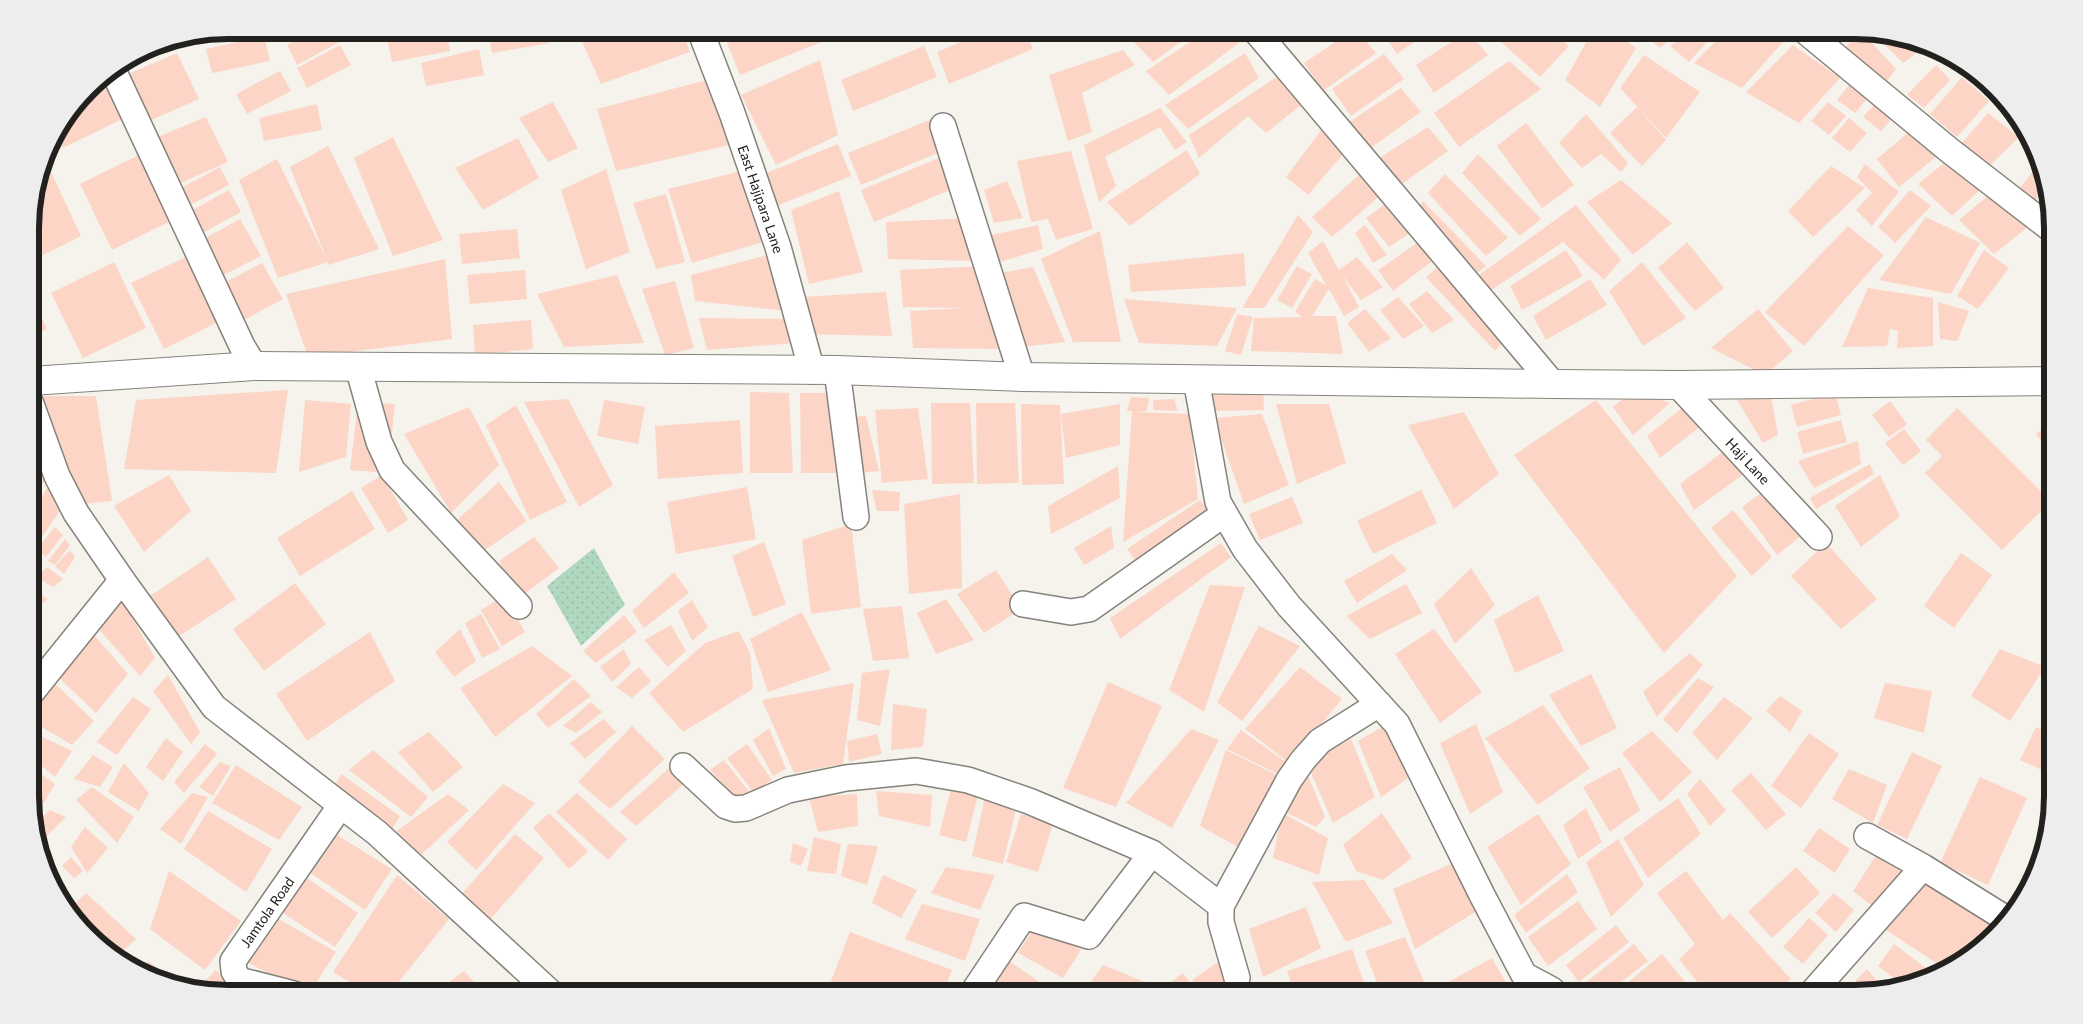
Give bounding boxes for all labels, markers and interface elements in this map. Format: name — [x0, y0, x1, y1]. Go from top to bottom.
street label: East Hajipara Lane — [734, 143, 788, 255]
street label: Haji Lane — [1722, 434, 1774, 488]
street label: Jamtola Road — [237, 874, 297, 950]

